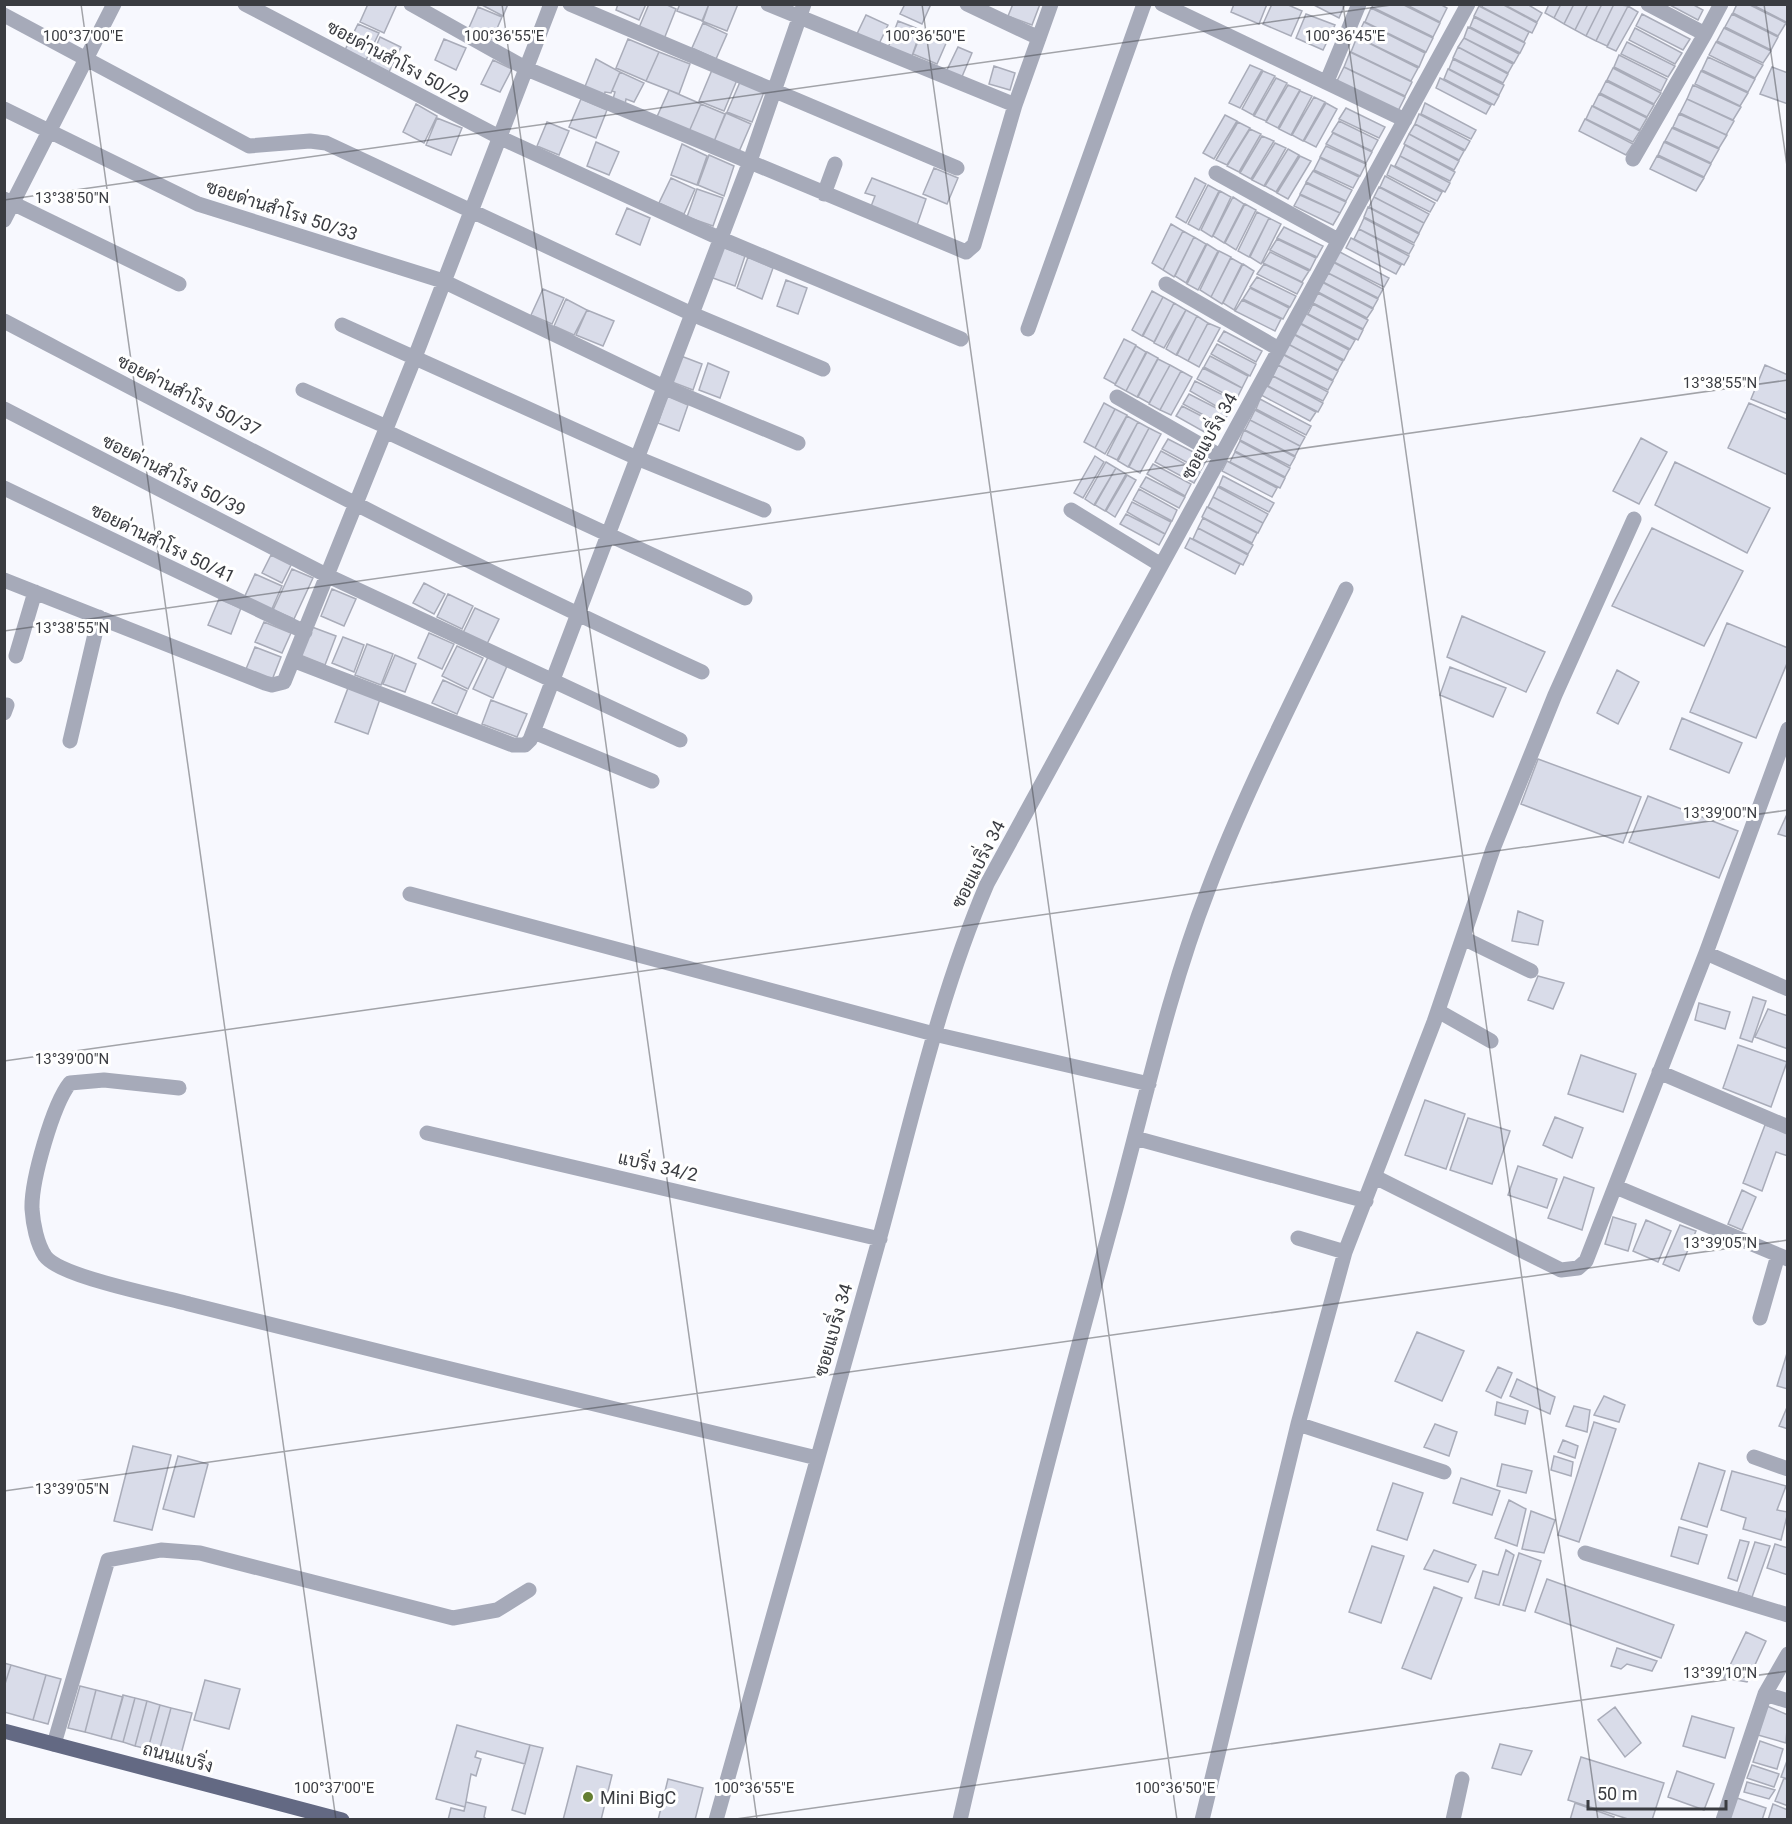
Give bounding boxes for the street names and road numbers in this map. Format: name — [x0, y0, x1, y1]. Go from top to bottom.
street label: ซอยด่านสำโรง 50/29 — [323, 14, 474, 108]
street label: ซอยด่านสำโรง 50/33 — [204, 174, 361, 244]
street label: ซอยด่านสำโรง 50/37 — [114, 348, 265, 440]
street label: ซอยแบริ่ง 34 — [1173, 387, 1241, 483]
street label: ซอยด่านสำโรง 50/39 — [99, 428, 250, 520]
street label: ซอยด่านสำโรง 50/41 — [87, 497, 240, 587]
street label: ซอยแบริ่ง 34 — [943, 815, 1009, 911]
street label: แบริ่ง 34/2 — [616, 1143, 701, 1185]
street label: ซอยแบริ่ง 34 — [806, 1280, 856, 1379]
street label: ถนนแบริ่ง — [140, 1733, 217, 1777]

